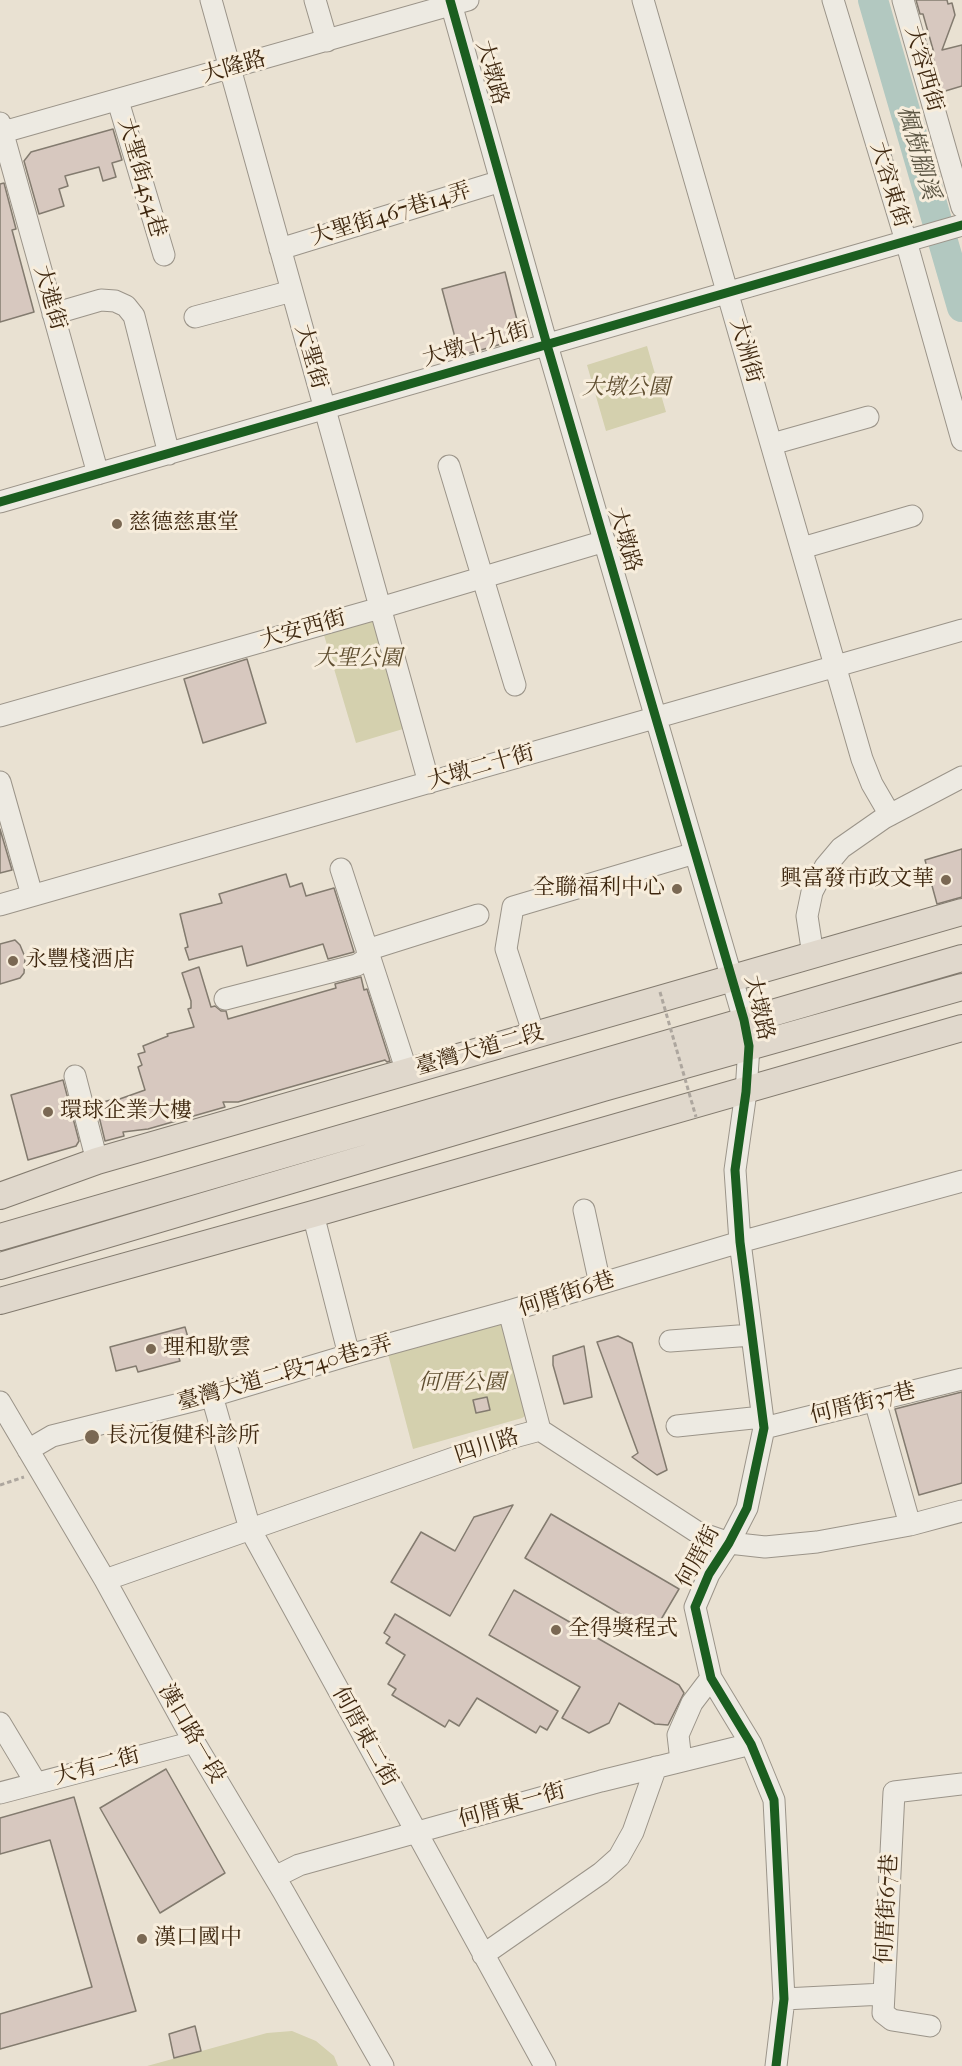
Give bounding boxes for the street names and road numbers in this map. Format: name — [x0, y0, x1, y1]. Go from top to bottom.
street label: 大容西街 — [898, 23, 948, 115]
street label: 大墩路 — [469, 38, 513, 108]
street label: 大隆路 — [199, 46, 269, 90]
street label: 大聖街454巷 — [111, 115, 171, 241]
street label: 大容東街 — [864, 139, 914, 231]
street label: 大聖街467巷14弄 — [308, 178, 474, 252]
street label: 大進街 — [27, 263, 71, 333]
street label: 大洲街 — [723, 316, 767, 386]
street label: 大墩十九街 — [419, 317, 533, 373]
street label: 大聖街 — [288, 322, 332, 392]
street label: 大墩路 — [602, 505, 646, 575]
street label: 大安西街 — [257, 605, 349, 655]
street label: 大墩二十街 — [424, 740, 538, 796]
street label: 大墩路 — [738, 973, 778, 1043]
street label: 臺灣大道二段 — [413, 1020, 547, 1082]
street label: 何厝街6巷 — [515, 1267, 619, 1323]
street label: 臺灣大道二段740巷2弄 — [174, 1331, 396, 1417]
street label: 何厝街37巷 — [808, 1378, 918, 1430]
street label: 四川路 — [452, 1424, 522, 1470]
street label: 何厝街 — [672, 1522, 726, 1592]
street label: 漢口路一段 — [152, 1680, 230, 1788]
street label: 何厝東二街 — [326, 1682, 402, 1792]
street label: 大有二街 — [51, 1743, 143, 1791]
street label: 何厝東一街 — [455, 1778, 569, 1834]
street label: 何厝街67巷 — [872, 1853, 904, 1965]

